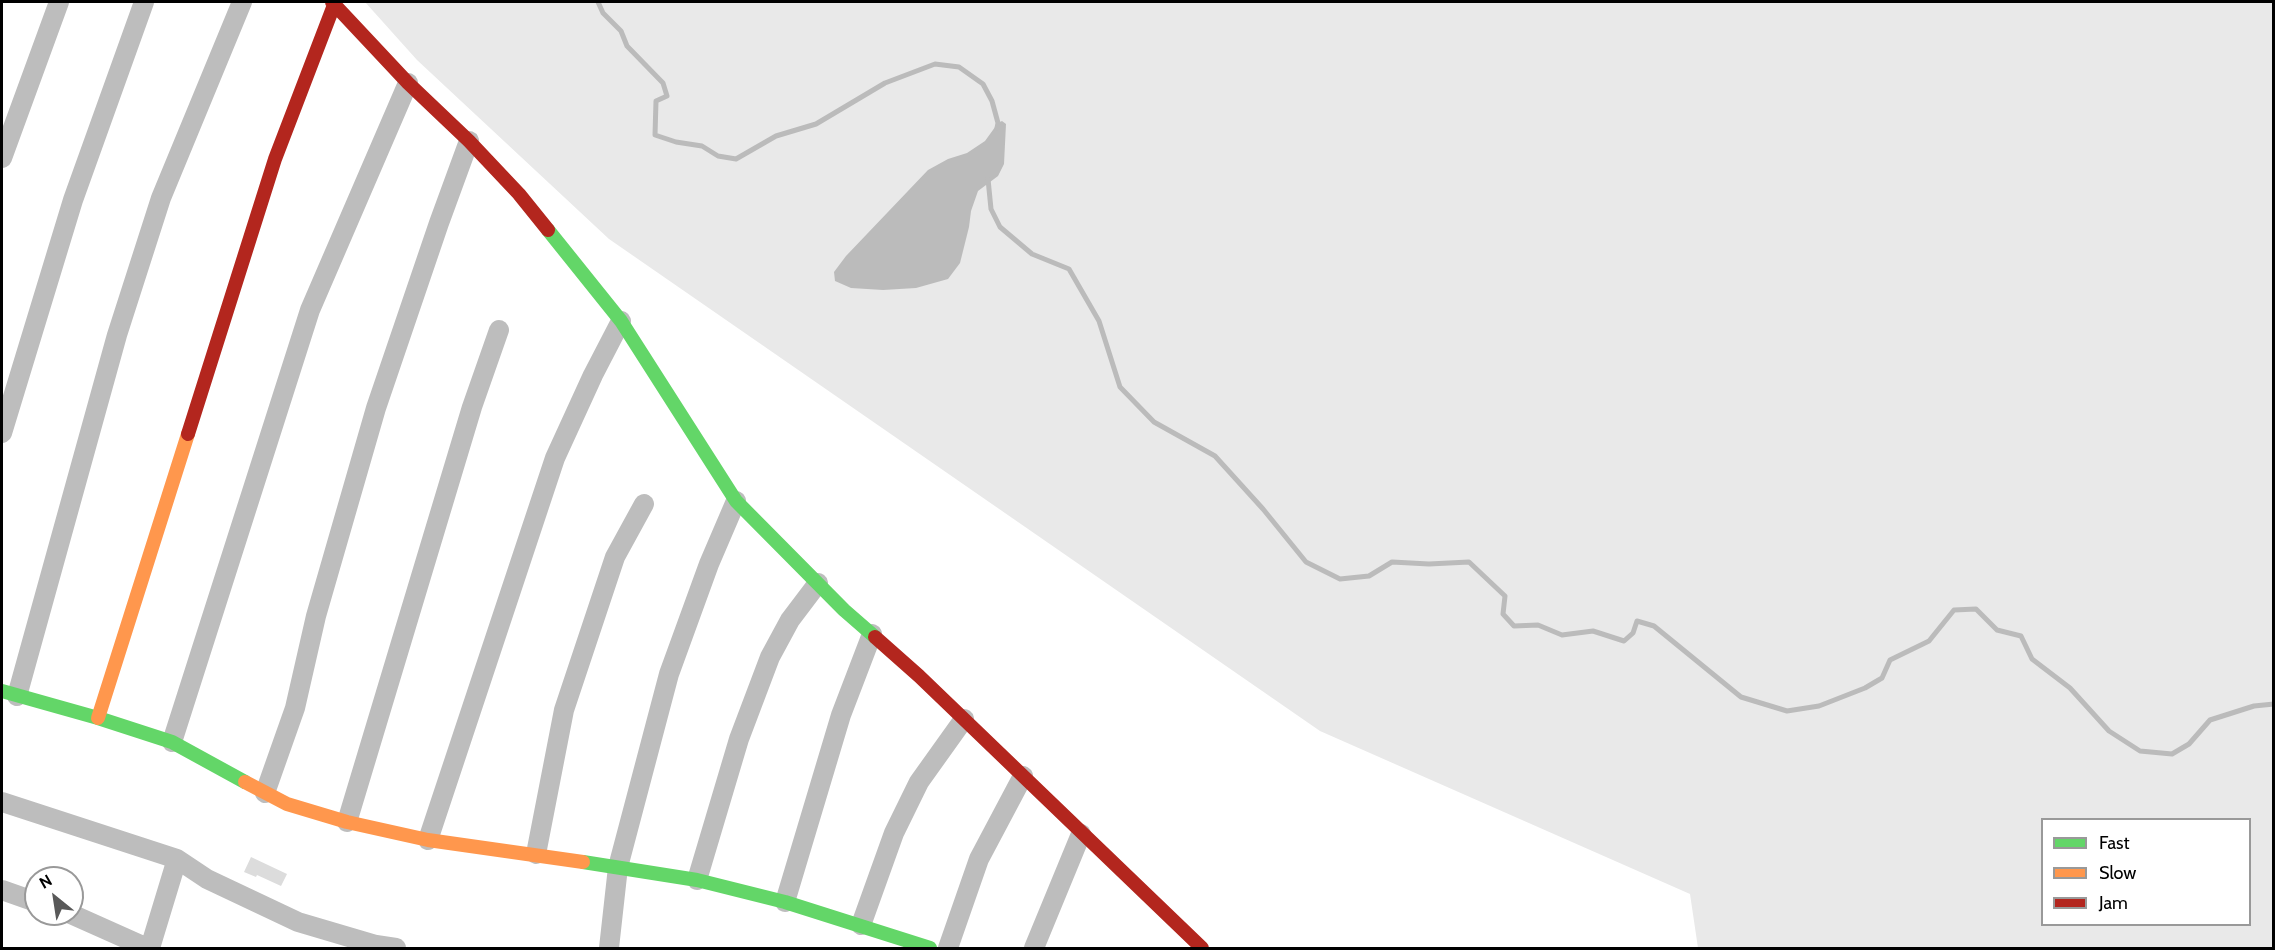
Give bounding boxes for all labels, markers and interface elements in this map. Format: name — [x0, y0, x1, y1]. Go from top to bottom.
legend — [2041, 818, 2251, 926]
text: Fast — [2099, 832, 2130, 854]
text: Slow — [2099, 862, 2136, 884]
north arrow — [24, 866, 84, 926]
text: N — [36, 871, 55, 893]
text: Jam — [2099, 892, 2128, 914]

